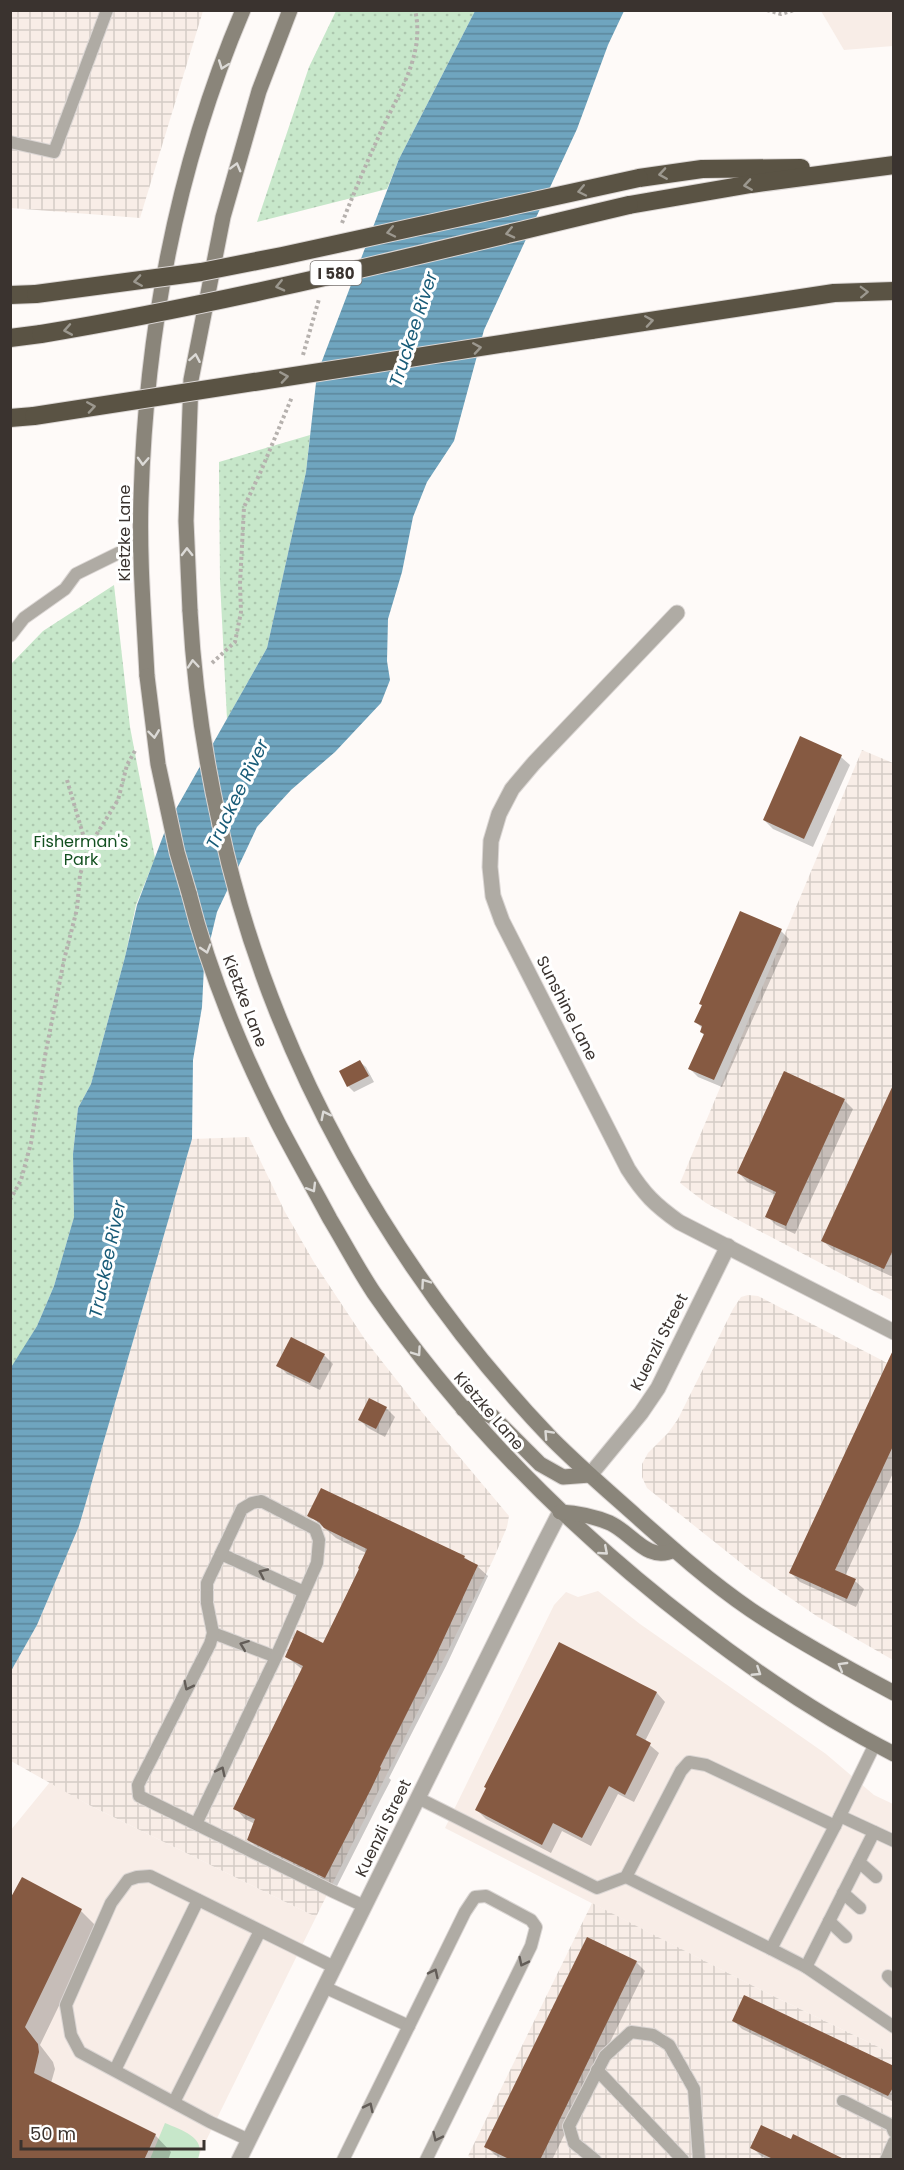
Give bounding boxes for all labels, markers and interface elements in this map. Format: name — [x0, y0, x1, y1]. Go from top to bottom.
one-way arrow — [217, 59, 230, 70]
one-way arrow — [229, 162, 242, 172]
one-way arrow — [659, 168, 668, 180]
one-way arrow — [743, 178, 753, 190]
one-way arrow — [577, 184, 587, 197]
one-way arrow — [387, 225, 397, 238]
one-way arrow — [506, 225, 516, 238]
road number: I 580 — [310, 261, 362, 285]
water label: Truckee River — [383, 267, 444, 390]
one-way arrow — [134, 275, 143, 287]
one-way arrow — [275, 279, 285, 292]
one-way arrow — [859, 286, 868, 299]
one-way arrow — [644, 315, 654, 328]
one-way arrow — [63, 323, 73, 335]
one-way arrow — [472, 342, 481, 354]
one-way arrow — [188, 353, 201, 363]
one-way arrow — [279, 372, 289, 384]
one-way arrow — [87, 402, 96, 414]
one-way arrow — [136, 456, 149, 465]
street label: Kietzke Lane — [113, 484, 136, 581]
one-way arrow — [181, 548, 193, 557]
one-way arrow — [187, 659, 200, 668]
one-way arrow — [147, 729, 160, 739]
water label: Truckee River — [200, 734, 275, 853]
park label: Fisherman's Park — [34, 830, 128, 871]
one-way arrow — [199, 943, 211, 954]
street label: Kietzke Lane — [217, 952, 273, 1050]
street label: Sunshine Lane — [531, 952, 603, 1064]
one-way arrow — [321, 1111, 332, 1122]
one-way arrow — [305, 1182, 316, 1192]
water label: Truckee River — [82, 1197, 132, 1320]
one-way arrow — [421, 1278, 432, 1289]
street label: Kuenzli Street — [625, 1289, 693, 1395]
one-way arrow — [410, 1345, 421, 1356]
street label: Kietzke Lane — [449, 1367, 530, 1455]
one-way arrow — [544, 1430, 555, 1441]
one-way arrow — [597, 1544, 608, 1555]
one-way arrow — [258, 1568, 269, 1580]
one-way arrow — [240, 1639, 250, 1652]
one-way arrow — [838, 1661, 848, 1673]
one-way arrow — [750, 1665, 761, 1676]
one-way arrow — [184, 1679, 196, 1690]
one-way arrow — [214, 1767, 226, 1778]
street label: Kuenzli Street — [349, 1775, 417, 1881]
one-way arrow — [519, 1955, 531, 1966]
one-way arrow — [427, 1969, 439, 1980]
one-way arrow — [361, 2102, 373, 2113]
scale bar — [21, 2113, 204, 2151]
text: 50 m — [30, 2121, 76, 2146]
one-way arrow — [433, 2130, 445, 2141]

